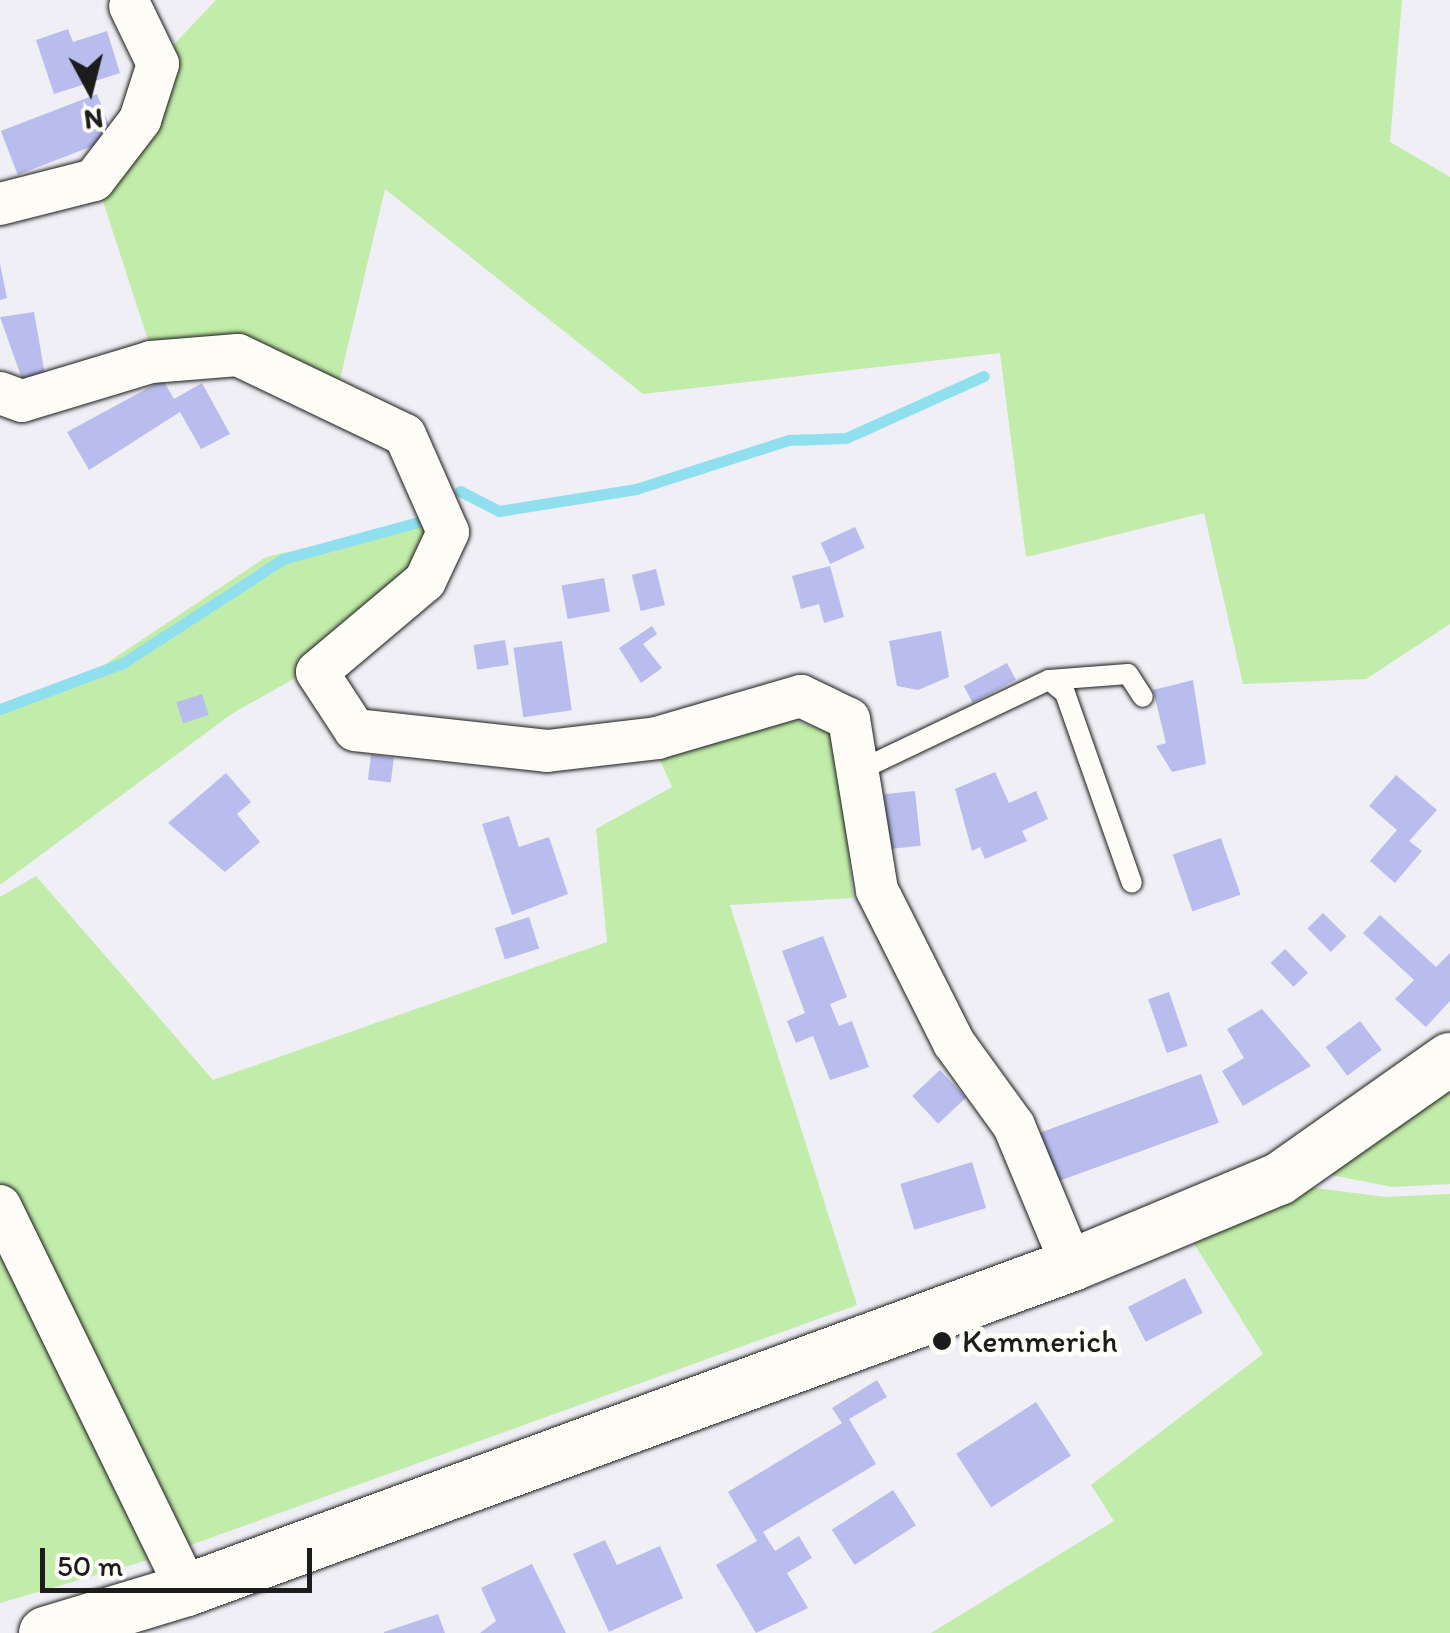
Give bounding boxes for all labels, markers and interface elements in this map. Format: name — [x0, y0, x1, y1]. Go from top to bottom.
north arrow — [40, 40, 140, 140]
text: N — [82, 102, 105, 138]
place label: Kemmerich — [962, 1322, 1118, 1360]
marker: Kemmerich — [931, 1330, 953, 1352]
scale bar — [45, 1528, 318, 1590]
text: 50 m — [57, 1547, 123, 1584]

